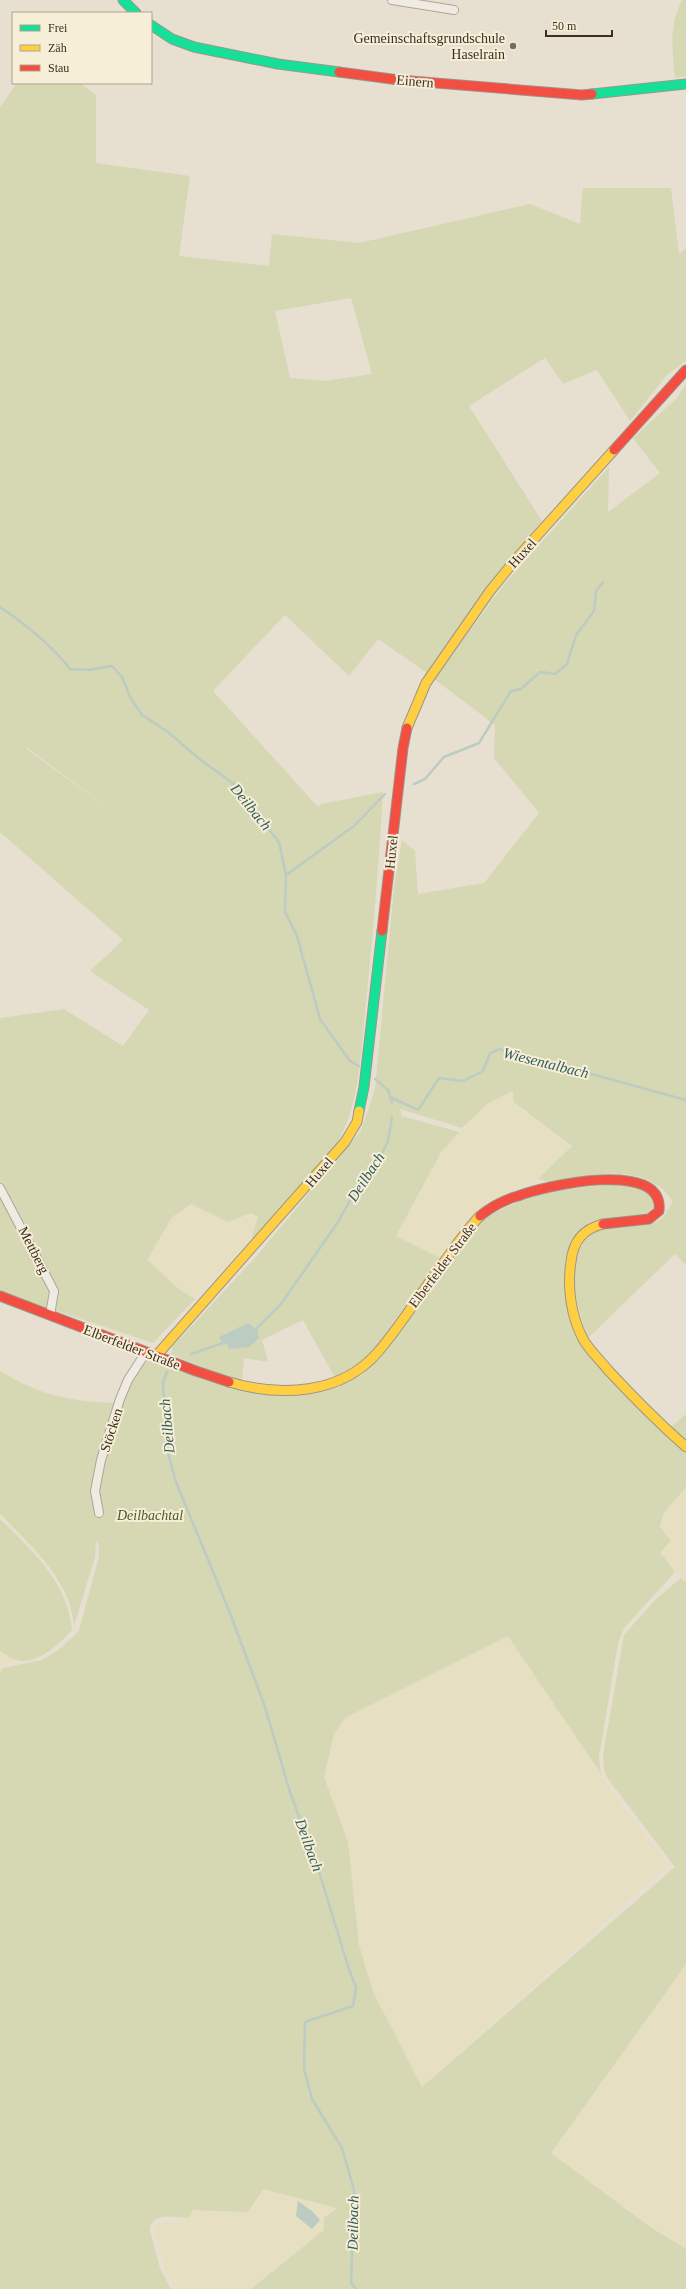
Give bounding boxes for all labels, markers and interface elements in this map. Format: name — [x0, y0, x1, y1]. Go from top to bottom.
legend — [12, 12, 152, 84]
scale bar — [546, 12, 612, 38]
text: 50 m — [552, 19, 577, 33]
text: Frei — [48, 21, 68, 35]
place label: Gemeinschaftsgrundschule Haselrain — [353, 31, 505, 62]
text: Zäh — [48, 41, 67, 55]
marker: Gemeinschaftsgrundschule Haselrain — [508, 41, 518, 51]
text: Stau — [48, 61, 69, 75]
street label: Einern — [396, 72, 434, 91]
street label: Huxel — [505, 536, 539, 571]
water label: Deilbach — [227, 780, 275, 833]
street label: Huxel — [382, 834, 401, 870]
water label: Wiesentalbach — [502, 1045, 590, 1081]
water label: Deilbach — [344, 1150, 388, 1205]
street label: Huxel — [302, 1154, 336, 1190]
street label: Elberfelder Straße — [406, 1220, 479, 1311]
street label: Mettberg — [15, 1224, 52, 1276]
street label: Elberfelder Straße — [81, 1322, 182, 1373]
water label: Deilbach — [157, 1398, 177, 1455]
street label: Stöcken — [97, 1406, 126, 1454]
park label: Deilbachtal — [116, 1508, 183, 1523]
water label: Deilbach — [292, 1815, 326, 1874]
water label: Deilbach — [345, 2195, 361, 2252]

